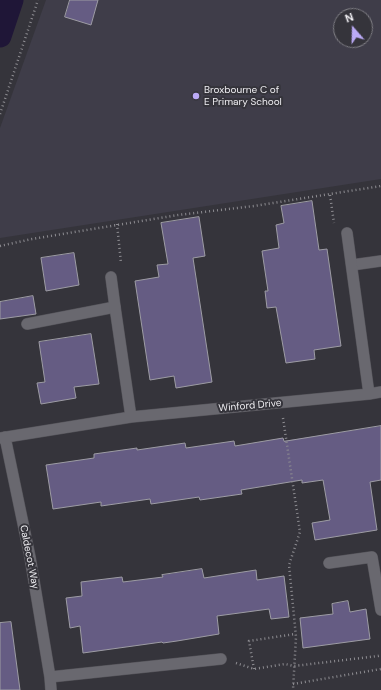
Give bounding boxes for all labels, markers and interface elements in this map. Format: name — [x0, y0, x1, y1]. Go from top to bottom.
north arrow — [333, 8, 373, 48]
text: N — [343, 10, 355, 26]
place label: Broxbourne C of E Primary School — [204, 84, 282, 108]
marker: Broxbourne C of E Primary School — [191, 91, 201, 101]
street label: Winford Drive — [218, 397, 282, 415]
street label: Caldecot Way — [17, 524, 41, 590]

